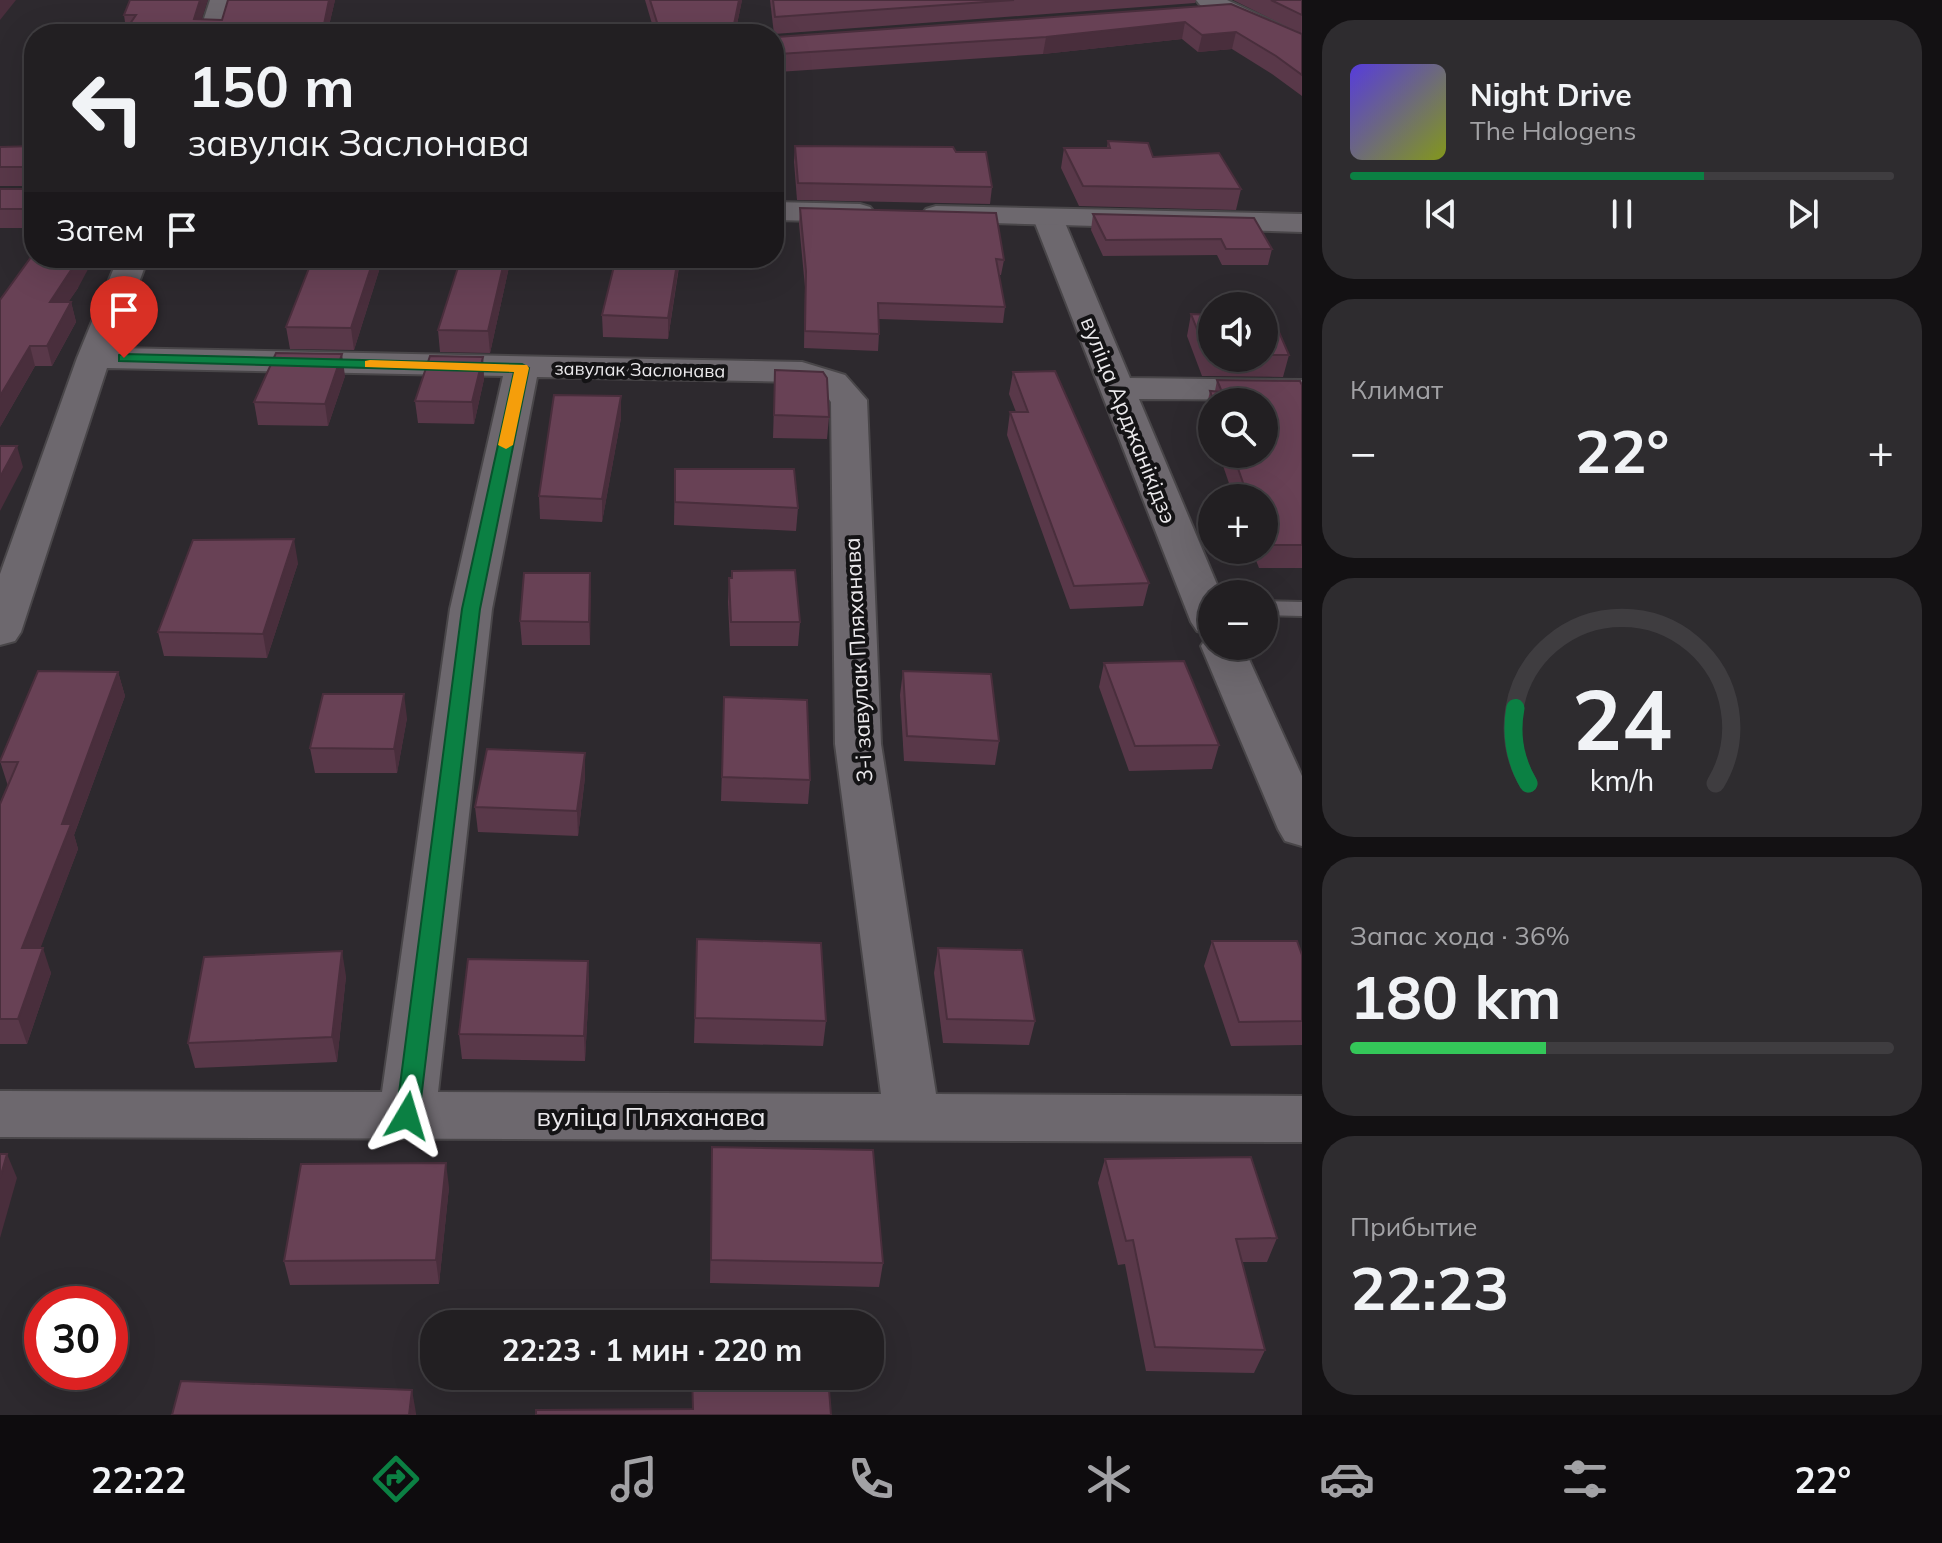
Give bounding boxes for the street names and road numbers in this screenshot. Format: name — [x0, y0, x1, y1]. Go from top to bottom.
street label: вуліца Арджанікідзэ — [1075, 313, 1183, 527]
street label: завулак Заслонава — [554, 357, 726, 382]
street label: 3-і завулак Пляханава — [838, 537, 878, 783]
street label: вуліца Пляханава — [536, 1100, 766, 1133]

